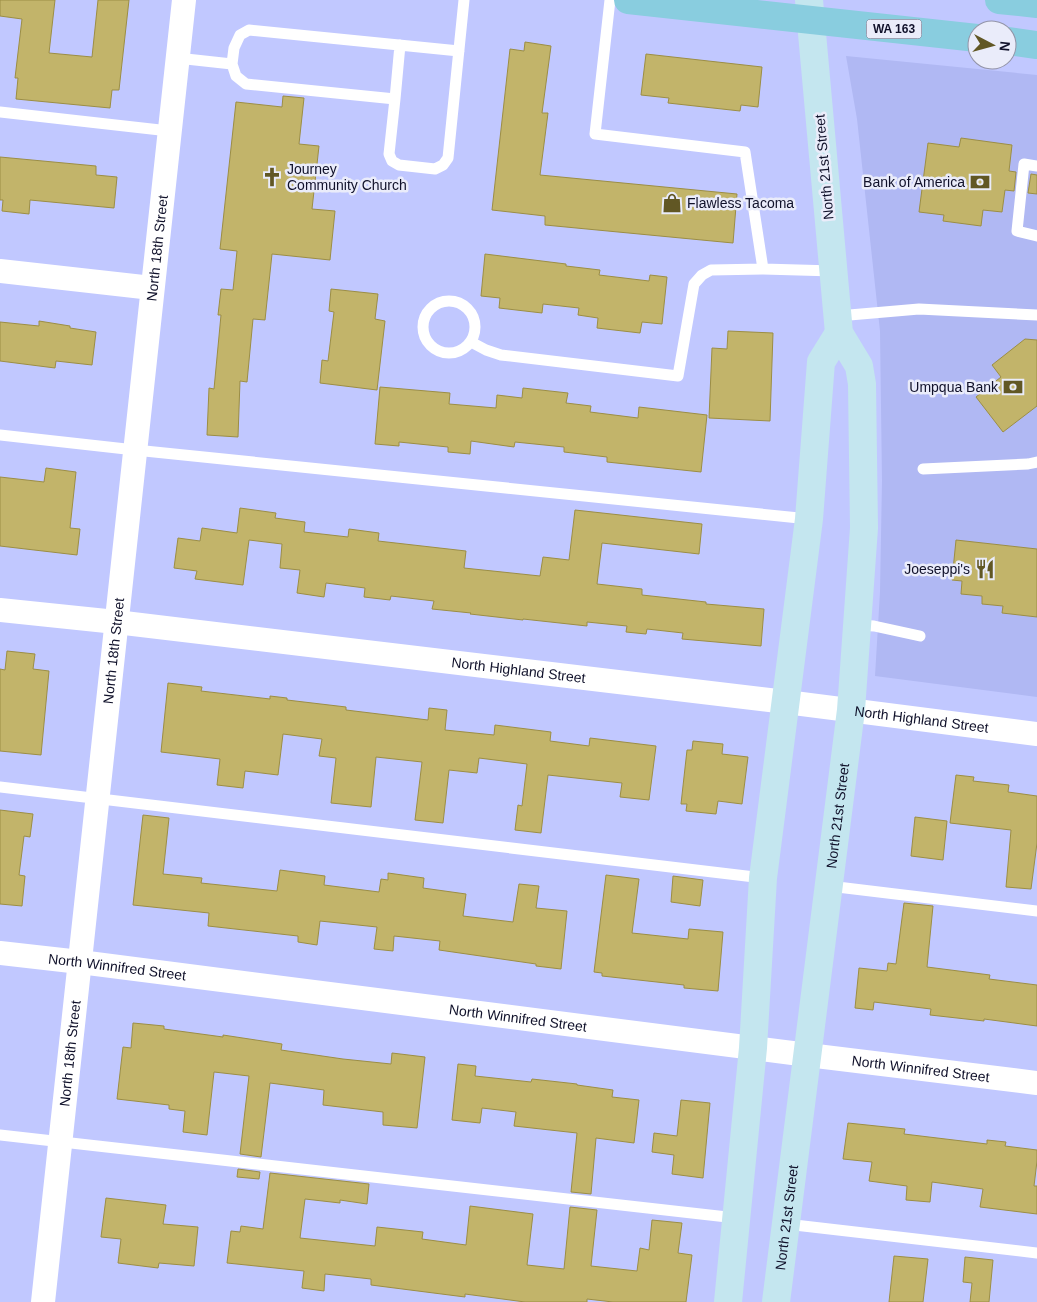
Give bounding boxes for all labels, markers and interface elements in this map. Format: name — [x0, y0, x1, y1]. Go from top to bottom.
road number: WA 163 — [866, 20, 922, 38]
north arrow — [967, 20, 1017, 70]
text: N — [996, 40, 1013, 52]
street label: North 21st Street — [811, 113, 837, 220]
place label: Journey Community Church — [287, 161, 407, 193]
church icon: Journey Community Church — [261, 166, 283, 188]
bank icon: Bank of America — [969, 171, 991, 193]
place label: Bank of America — [863, 174, 965, 190]
shop icon: Flawless Tacoma — [661, 192, 683, 214]
street label: North 18th Street — [143, 194, 171, 302]
place label: Flawless Tacoma — [687, 195, 794, 211]
bank icon: Umpqua Bank — [1002, 376, 1024, 398]
place label: Umpqua Bank — [909, 379, 999, 395]
restaurant icon: Joeseppi's — [974, 558, 996, 580]
place label: Joeseppi's — [904, 561, 970, 577]
street label: North 18th Street — [100, 597, 127, 705]
street label: North Highland Street — [451, 654, 587, 686]
street label: North Highland Street — [854, 703, 990, 736]
street label: North 21st Street — [823, 762, 852, 869]
street label: North Winnifred Street — [47, 950, 187, 983]
street label: North 18th Street — [56, 999, 84, 1107]
street label: North Winnifred Street — [448, 1001, 588, 1035]
street label: North Winnifred Street — [851, 1052, 991, 1085]
street label: North 21st Street — [772, 1164, 801, 1271]

